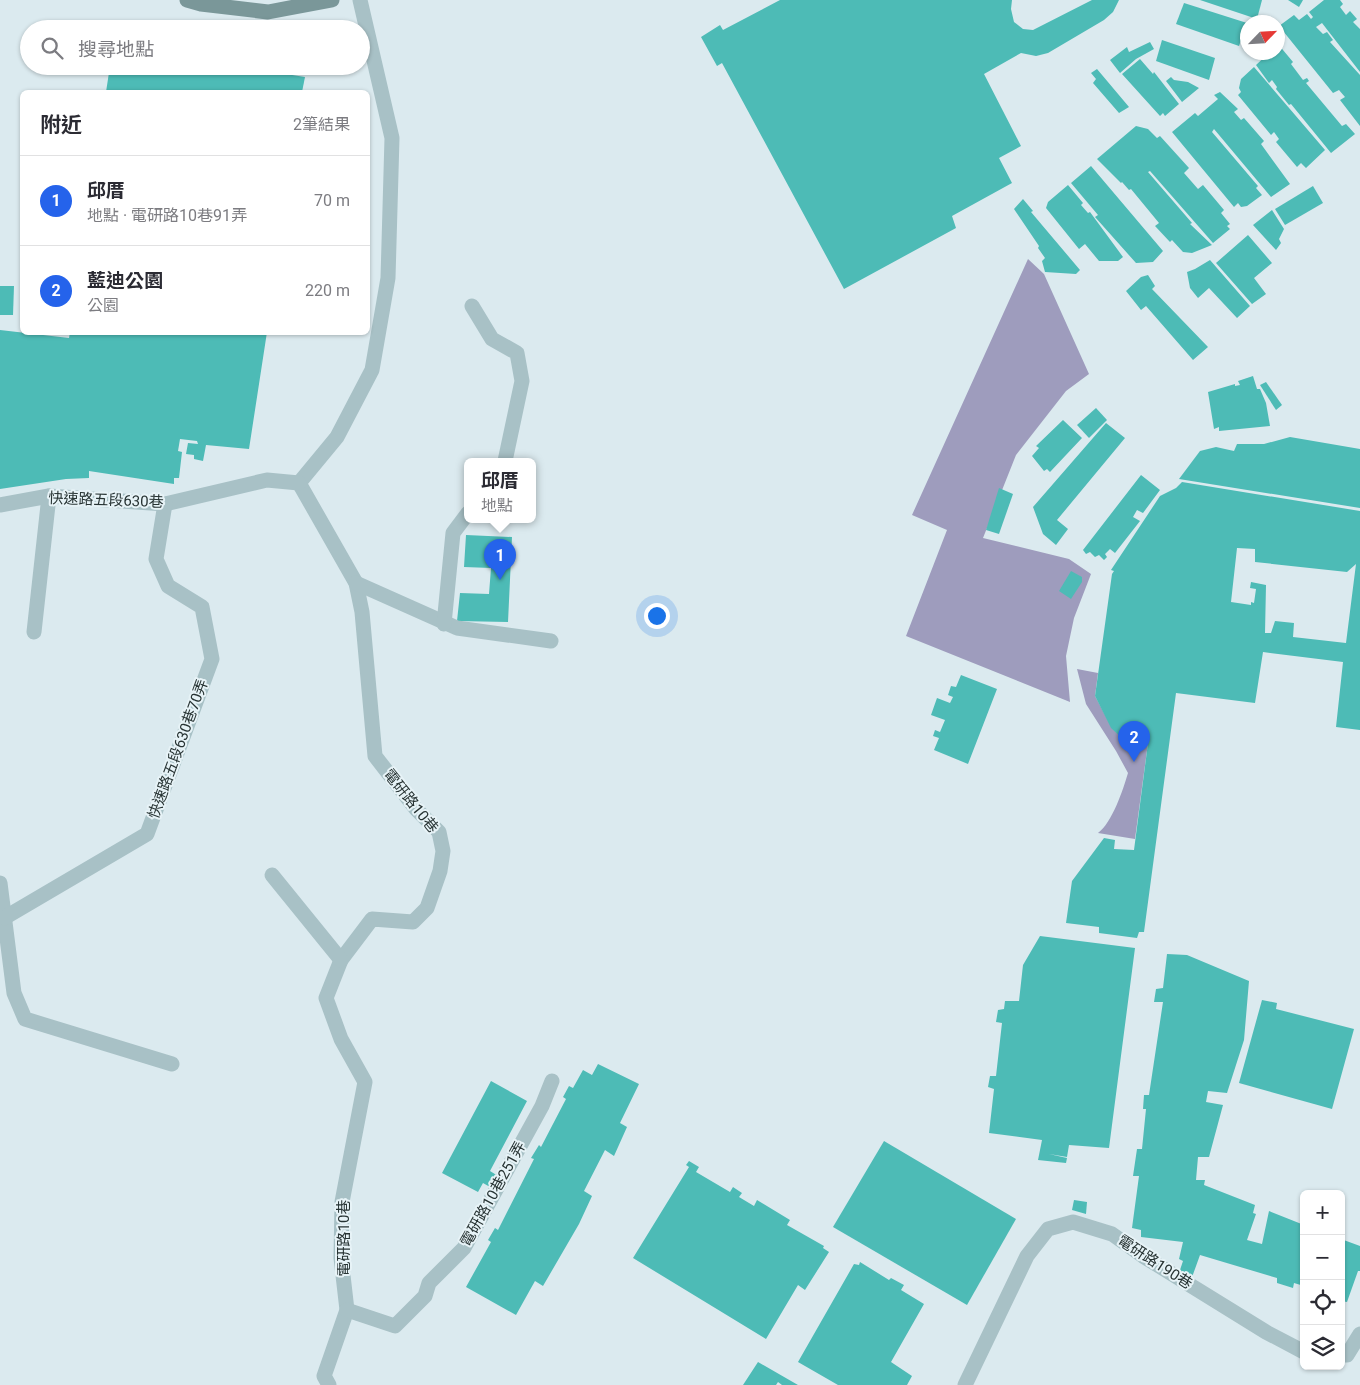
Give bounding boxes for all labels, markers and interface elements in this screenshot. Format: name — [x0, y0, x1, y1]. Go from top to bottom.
north arrow — [1240, 15, 1285, 60]
search box — [20, 20, 370, 75]
icon: search — [38, 34, 66, 62]
text: 搜尋地點 — [78, 38, 154, 61]
text: 附近 — [40, 113, 82, 137]
text: 2筆結果 — [293, 115, 350, 134]
text: 邱厝 — [87, 179, 125, 202]
text: 1 — [51, 191, 61, 210]
text: 70 m — [314, 191, 350, 210]
text: 地點 · 電研路10巷91弄 — [87, 206, 247, 225]
text: 藍迪公園 — [87, 269, 163, 292]
text: 2 — [51, 281, 61, 300]
text: 220 m — [305, 281, 350, 300]
text: 公園 — [87, 296, 119, 315]
popup — [464, 458, 536, 523]
text: 邱厝 — [481, 469, 519, 492]
street label: 快速路五段630巷 — [48, 489, 164, 511]
text: 地點 — [481, 496, 513, 515]
pin: 1 — [484, 539, 516, 580]
your location — [644, 603, 670, 629]
street label: 快速路五段630巷70弄 — [144, 677, 212, 821]
pin: 2 — [1118, 721, 1150, 762]
street label: 電研路10巷 — [380, 765, 442, 837]
street label: 電研路10巷251弄 — [457, 1138, 529, 1250]
map controls — [1300, 1190, 1345, 1370]
button: + — [1300, 1190, 1345, 1235]
street label: 電研路10巷 — [335, 1200, 353, 1276]
street label: 電研路190巷 — [1114, 1231, 1196, 1293]
button: − — [1300, 1235, 1345, 1280]
button: locate — [1300, 1280, 1345, 1325]
button: layers — [1300, 1325, 1345, 1370]

